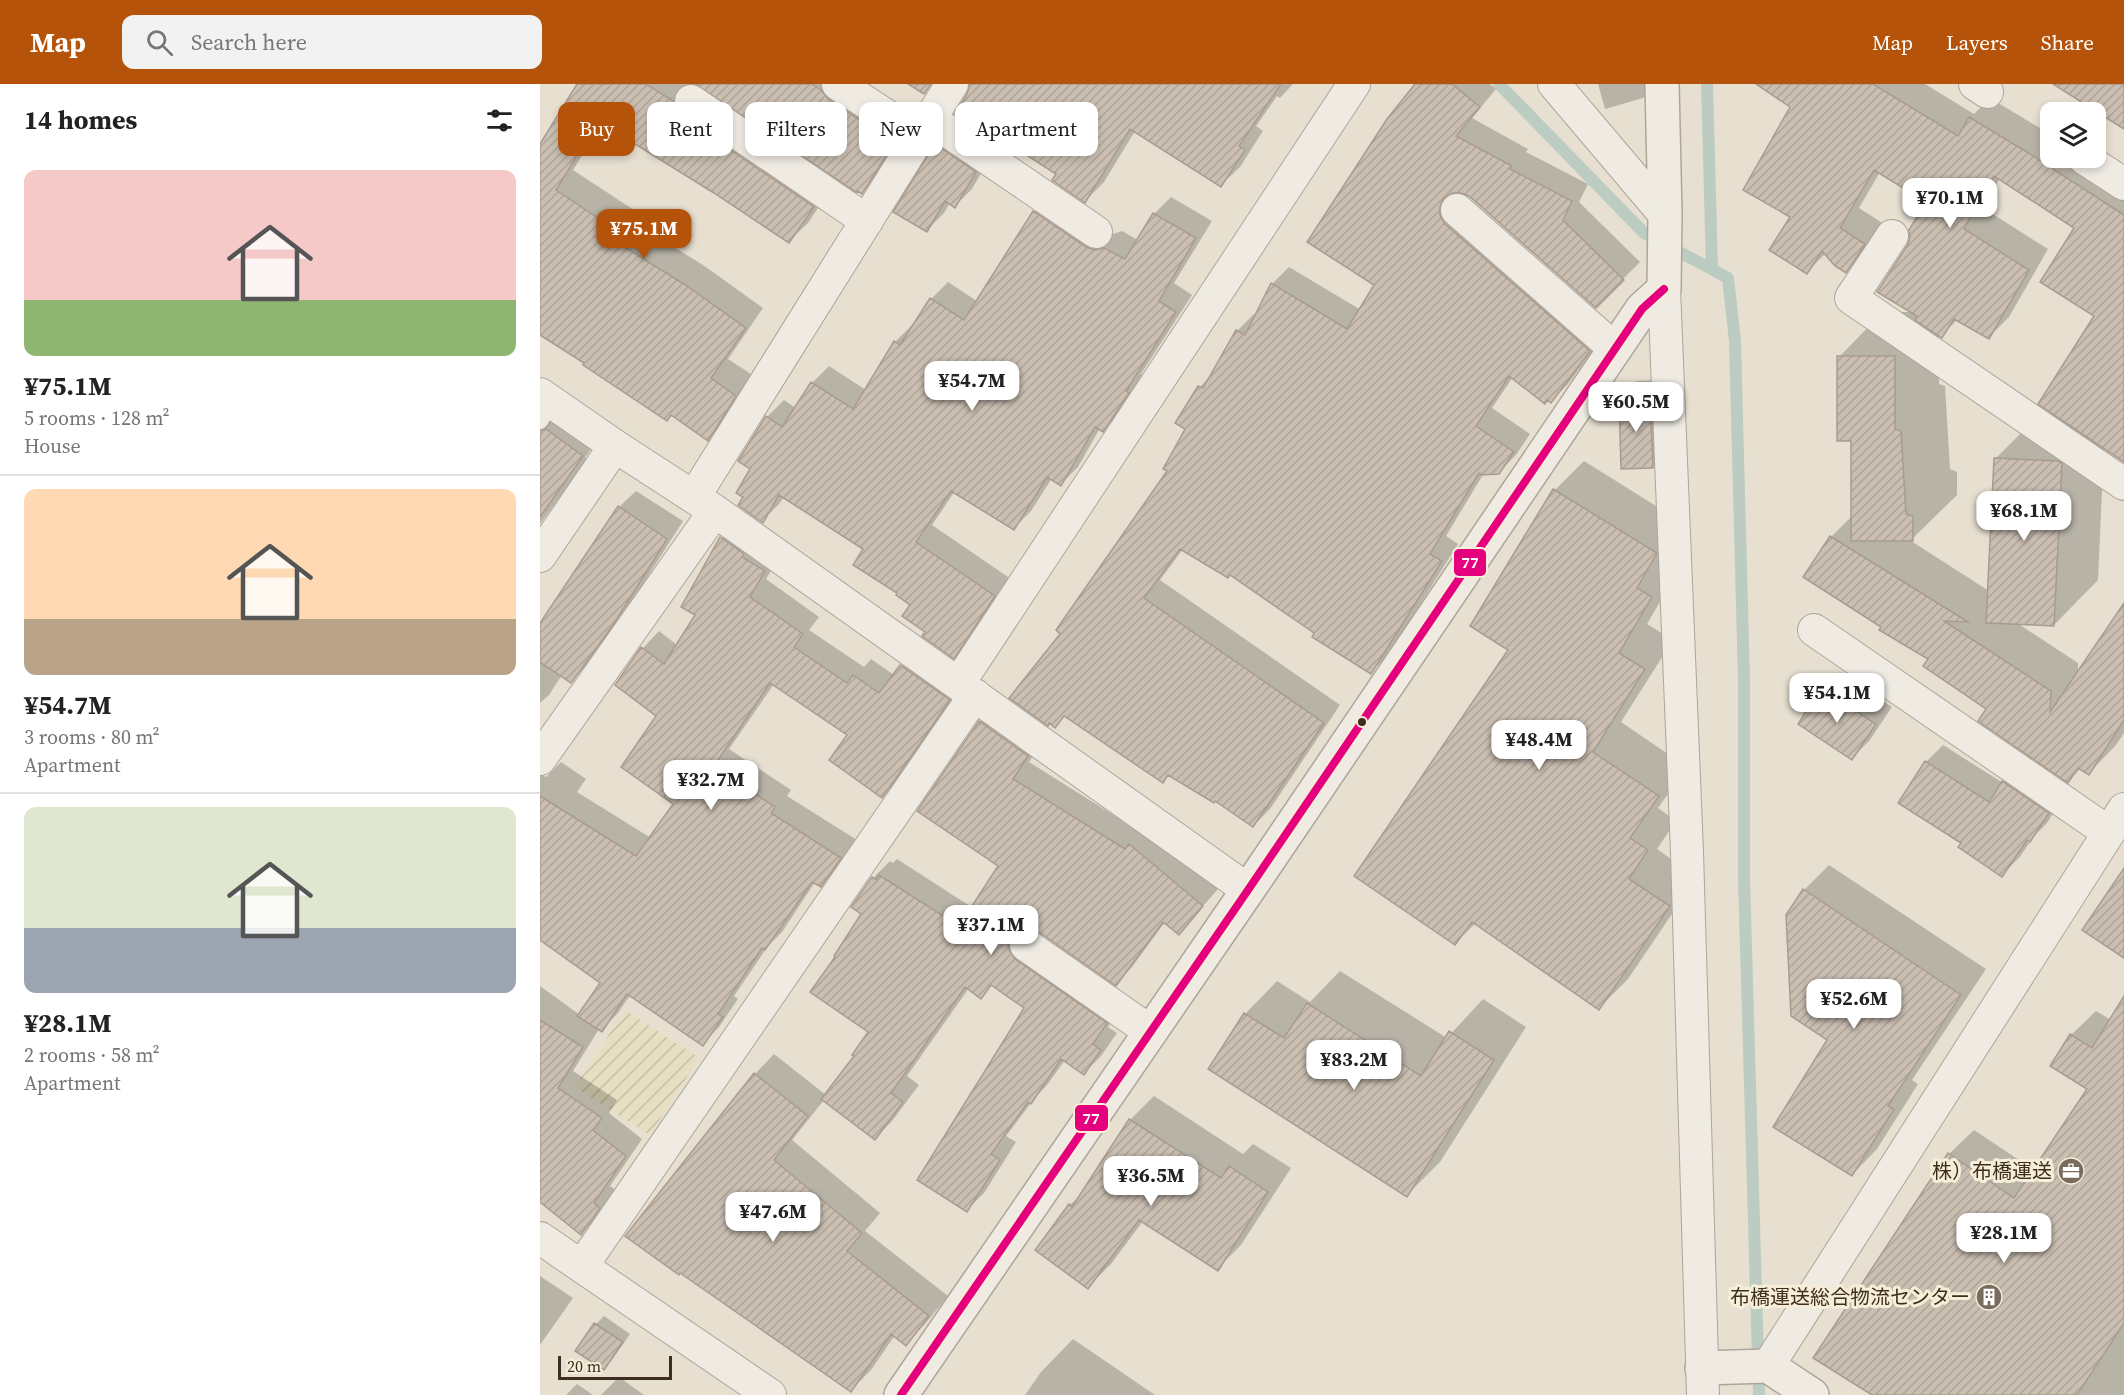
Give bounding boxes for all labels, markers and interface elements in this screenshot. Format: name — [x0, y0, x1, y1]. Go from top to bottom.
search box — [122, 15, 542, 69]
text: Map — [30, 23, 86, 61]
icon: search — [143, 26, 176, 59]
text: Search here — [191, 27, 307, 57]
text: Map — [1872, 28, 1913, 57]
text: Layers — [1946, 28, 2008, 57]
text: Share — [2041, 28, 2094, 57]
text: 14 homes — [24, 102, 137, 138]
chip: Buy — [558, 102, 635, 156]
chip: Rent — [647, 102, 733, 156]
chip: Filters — [745, 102, 847, 156]
chip: New — [859, 102, 943, 156]
chip: Apartment — [955, 102, 1098, 156]
map controls — [2040, 102, 2106, 168]
button: layers — [2040, 102, 2106, 168]
icon: filters — [483, 104, 516, 137]
pin: ¥70.1M — [1901, 178, 1999, 229]
text: ¥70.1M — [1916, 183, 1984, 211]
icon: home — [216, 209, 324, 317]
pin: ¥75.1M — [595, 209, 693, 260]
text: ¥75.1M — [610, 214, 678, 242]
pin: ¥54.7M — [923, 361, 1021, 412]
text: ¥54.7M — [938, 366, 1006, 394]
text: ¥75.1M — [24, 368, 111, 404]
pin: ¥60.5M — [1587, 382, 1685, 433]
text: ¥60.5M — [1602, 387, 1670, 415]
text: 5 rooms · 128 m² — [24, 404, 170, 432]
text: House — [24, 432, 81, 460]
pin: ¥68.1M — [1975, 491, 2073, 542]
text: ¥68.1M — [1990, 496, 2058, 524]
icon: home — [216, 528, 324, 636]
line badge: 77 — [1453, 548, 1487, 577]
text: 77 — [1461, 551, 1479, 573]
pin: ¥54.1M — [1788, 673, 1886, 724]
text: ¥54.1M — [1803, 678, 1871, 706]
text: ¥54.7M — [24, 687, 111, 723]
unlabelled marker — [1356, 716, 1368, 728]
pin: ¥48.4M — [1490, 720, 1588, 771]
text: 3 rooms · 80 m² — [24, 723, 160, 751]
text: ¥48.4M — [1505, 725, 1573, 753]
text: Apartment — [24, 751, 121, 779]
pin: ¥32.7M — [662, 760, 760, 811]
text: ¥32.7M — [677, 765, 745, 793]
icon: home — [216, 846, 324, 954]
pin: ¥37.1M — [942, 905, 1040, 956]
text: ¥37.1M — [957, 910, 1025, 938]
pin: ¥52.6M — [1805, 979, 1903, 1030]
text: ¥52.6M — [1820, 984, 1888, 1012]
text: ¥28.1M — [24, 1005, 111, 1041]
pin: ¥83.2M — [1305, 1040, 1403, 1091]
text: 2 rooms · 58 m² — [24, 1041, 160, 1069]
text: ¥83.2M — [1320, 1045, 1388, 1073]
text: Apartment — [24, 1069, 121, 1097]
line badge: 77 — [1074, 1104, 1109, 1132]
text: 77 — [1082, 1107, 1100, 1129]
pin: ¥36.5M — [1102, 1156, 1200, 1207]
office icon: 株）布橋運送 — [2056, 1156, 2086, 1186]
place label: 株）布橋運送 — [1932, 1157, 2052, 1185]
text: ¥36.5M — [1117, 1161, 1185, 1189]
pin: ¥47.6M — [724, 1192, 822, 1243]
text: ¥47.6M — [739, 1197, 807, 1225]
pin: ¥28.1M — [1955, 1213, 2053, 1264]
text: ¥28.1M — [1970, 1218, 2038, 1246]
building icon: 布橋運送総合物流センター — [1974, 1282, 2004, 1312]
place label: 布橋運送総合物流センター — [1730, 1283, 1970, 1311]
scale bar — [558, 1353, 672, 1380]
text: 20 m — [567, 1355, 601, 1377]

